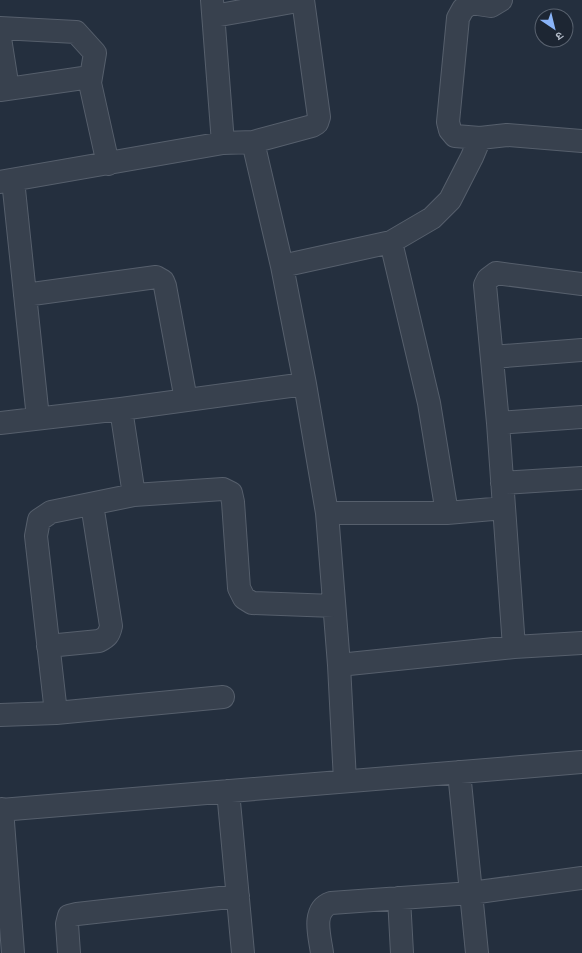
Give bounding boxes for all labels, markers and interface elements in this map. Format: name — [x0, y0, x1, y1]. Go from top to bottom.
north arrow — [534, 8, 574, 48]
text: उ — [553, 29, 566, 43]

